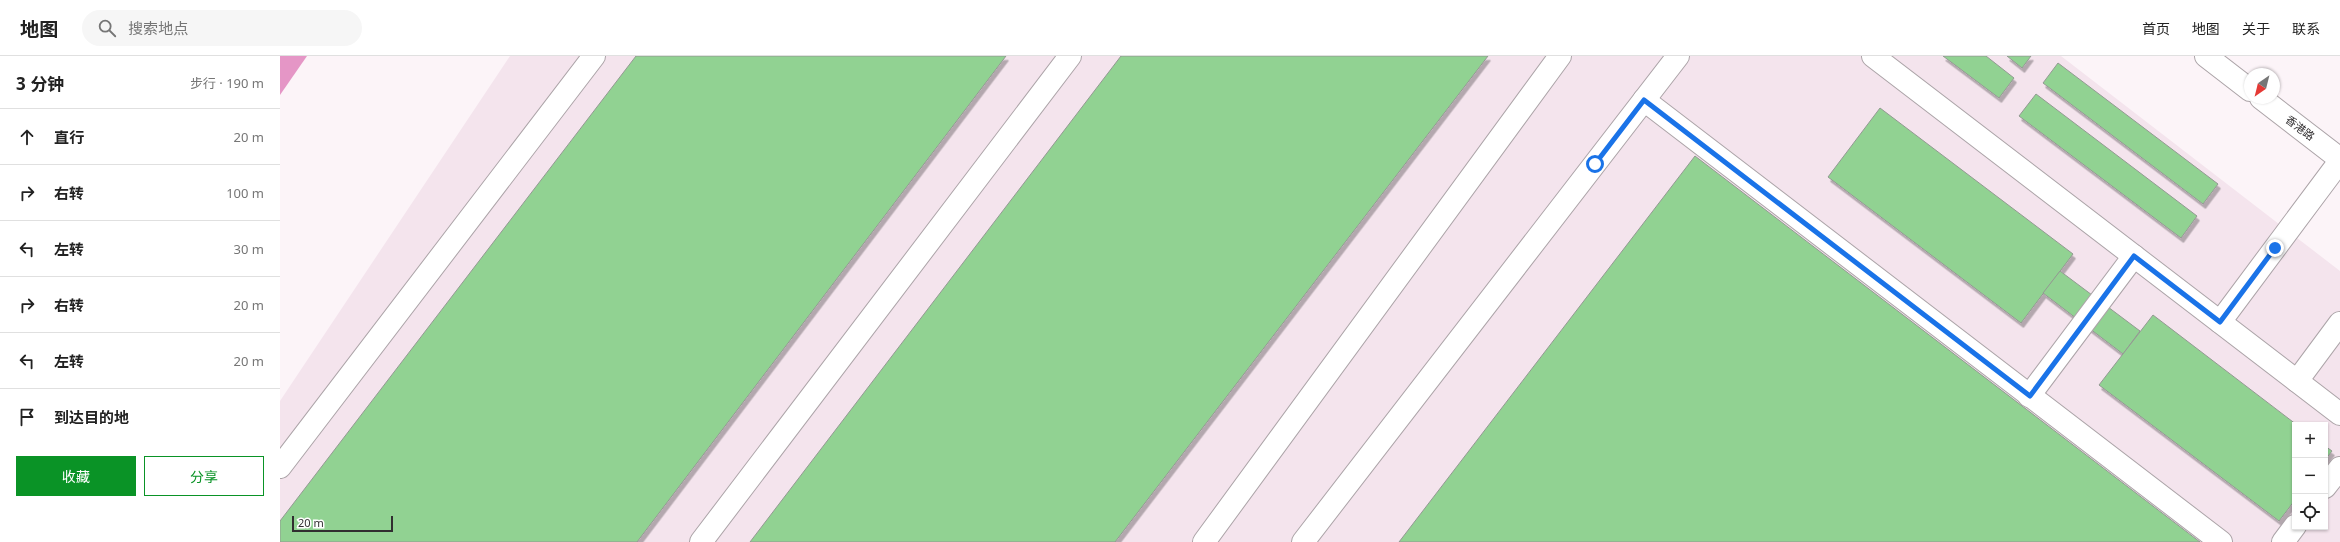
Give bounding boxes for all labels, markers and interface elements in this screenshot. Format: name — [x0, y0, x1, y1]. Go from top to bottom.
search box — [82, 10, 362, 46]
text: 地图 — [20, 16, 58, 42]
icon: search — [96, 17, 118, 39]
text: 搜索地点 — [128, 18, 188, 38]
text: 首页 — [2142, 19, 2170, 38]
text: 地图 — [2192, 19, 2220, 38]
text: 关于 — [2242, 19, 2270, 38]
text: 联系 — [2292, 19, 2320, 38]
north arrow — [2244, 68, 2280, 104]
text: 3 分钟 — [16, 72, 64, 95]
text: 步行 · 190 m — [190, 74, 264, 92]
street label: 香港路 — [2283, 112, 2318, 144]
icon: ahead — [16, 126, 38, 148]
text: 直行 — [54, 127, 84, 147]
text: 20 m — [234, 128, 264, 146]
route start — [1586, 155, 1604, 173]
icon: right — [16, 182, 38, 204]
text: 右转 — [54, 183, 84, 203]
text: 100 m — [226, 184, 264, 202]
icon: left — [16, 238, 38, 260]
text: 左转 — [54, 239, 84, 259]
route end — [2266, 239, 2284, 257]
text: 30 m — [234, 240, 264, 258]
icon: right — [16, 294, 38, 316]
text: 右转 — [54, 295, 84, 315]
text: 20 m — [234, 296, 264, 314]
icon: left — [16, 350, 38, 372]
text: 左转 — [54, 351, 84, 371]
text: 20 m — [234, 352, 264, 370]
icon: arrive — [16, 406, 38, 428]
text: 到达目的地 — [54, 407, 129, 427]
map controls — [2292, 422, 2328, 530]
button: + — [2292, 422, 2328, 458]
button: 收藏 — [16, 456, 136, 496]
button: 分享 — [144, 456, 264, 496]
button: − — [2292, 458, 2328, 494]
button: locate — [2292, 494, 2328, 530]
scale bar — [292, 514, 393, 533]
text: 20 m — [298, 515, 324, 530]

